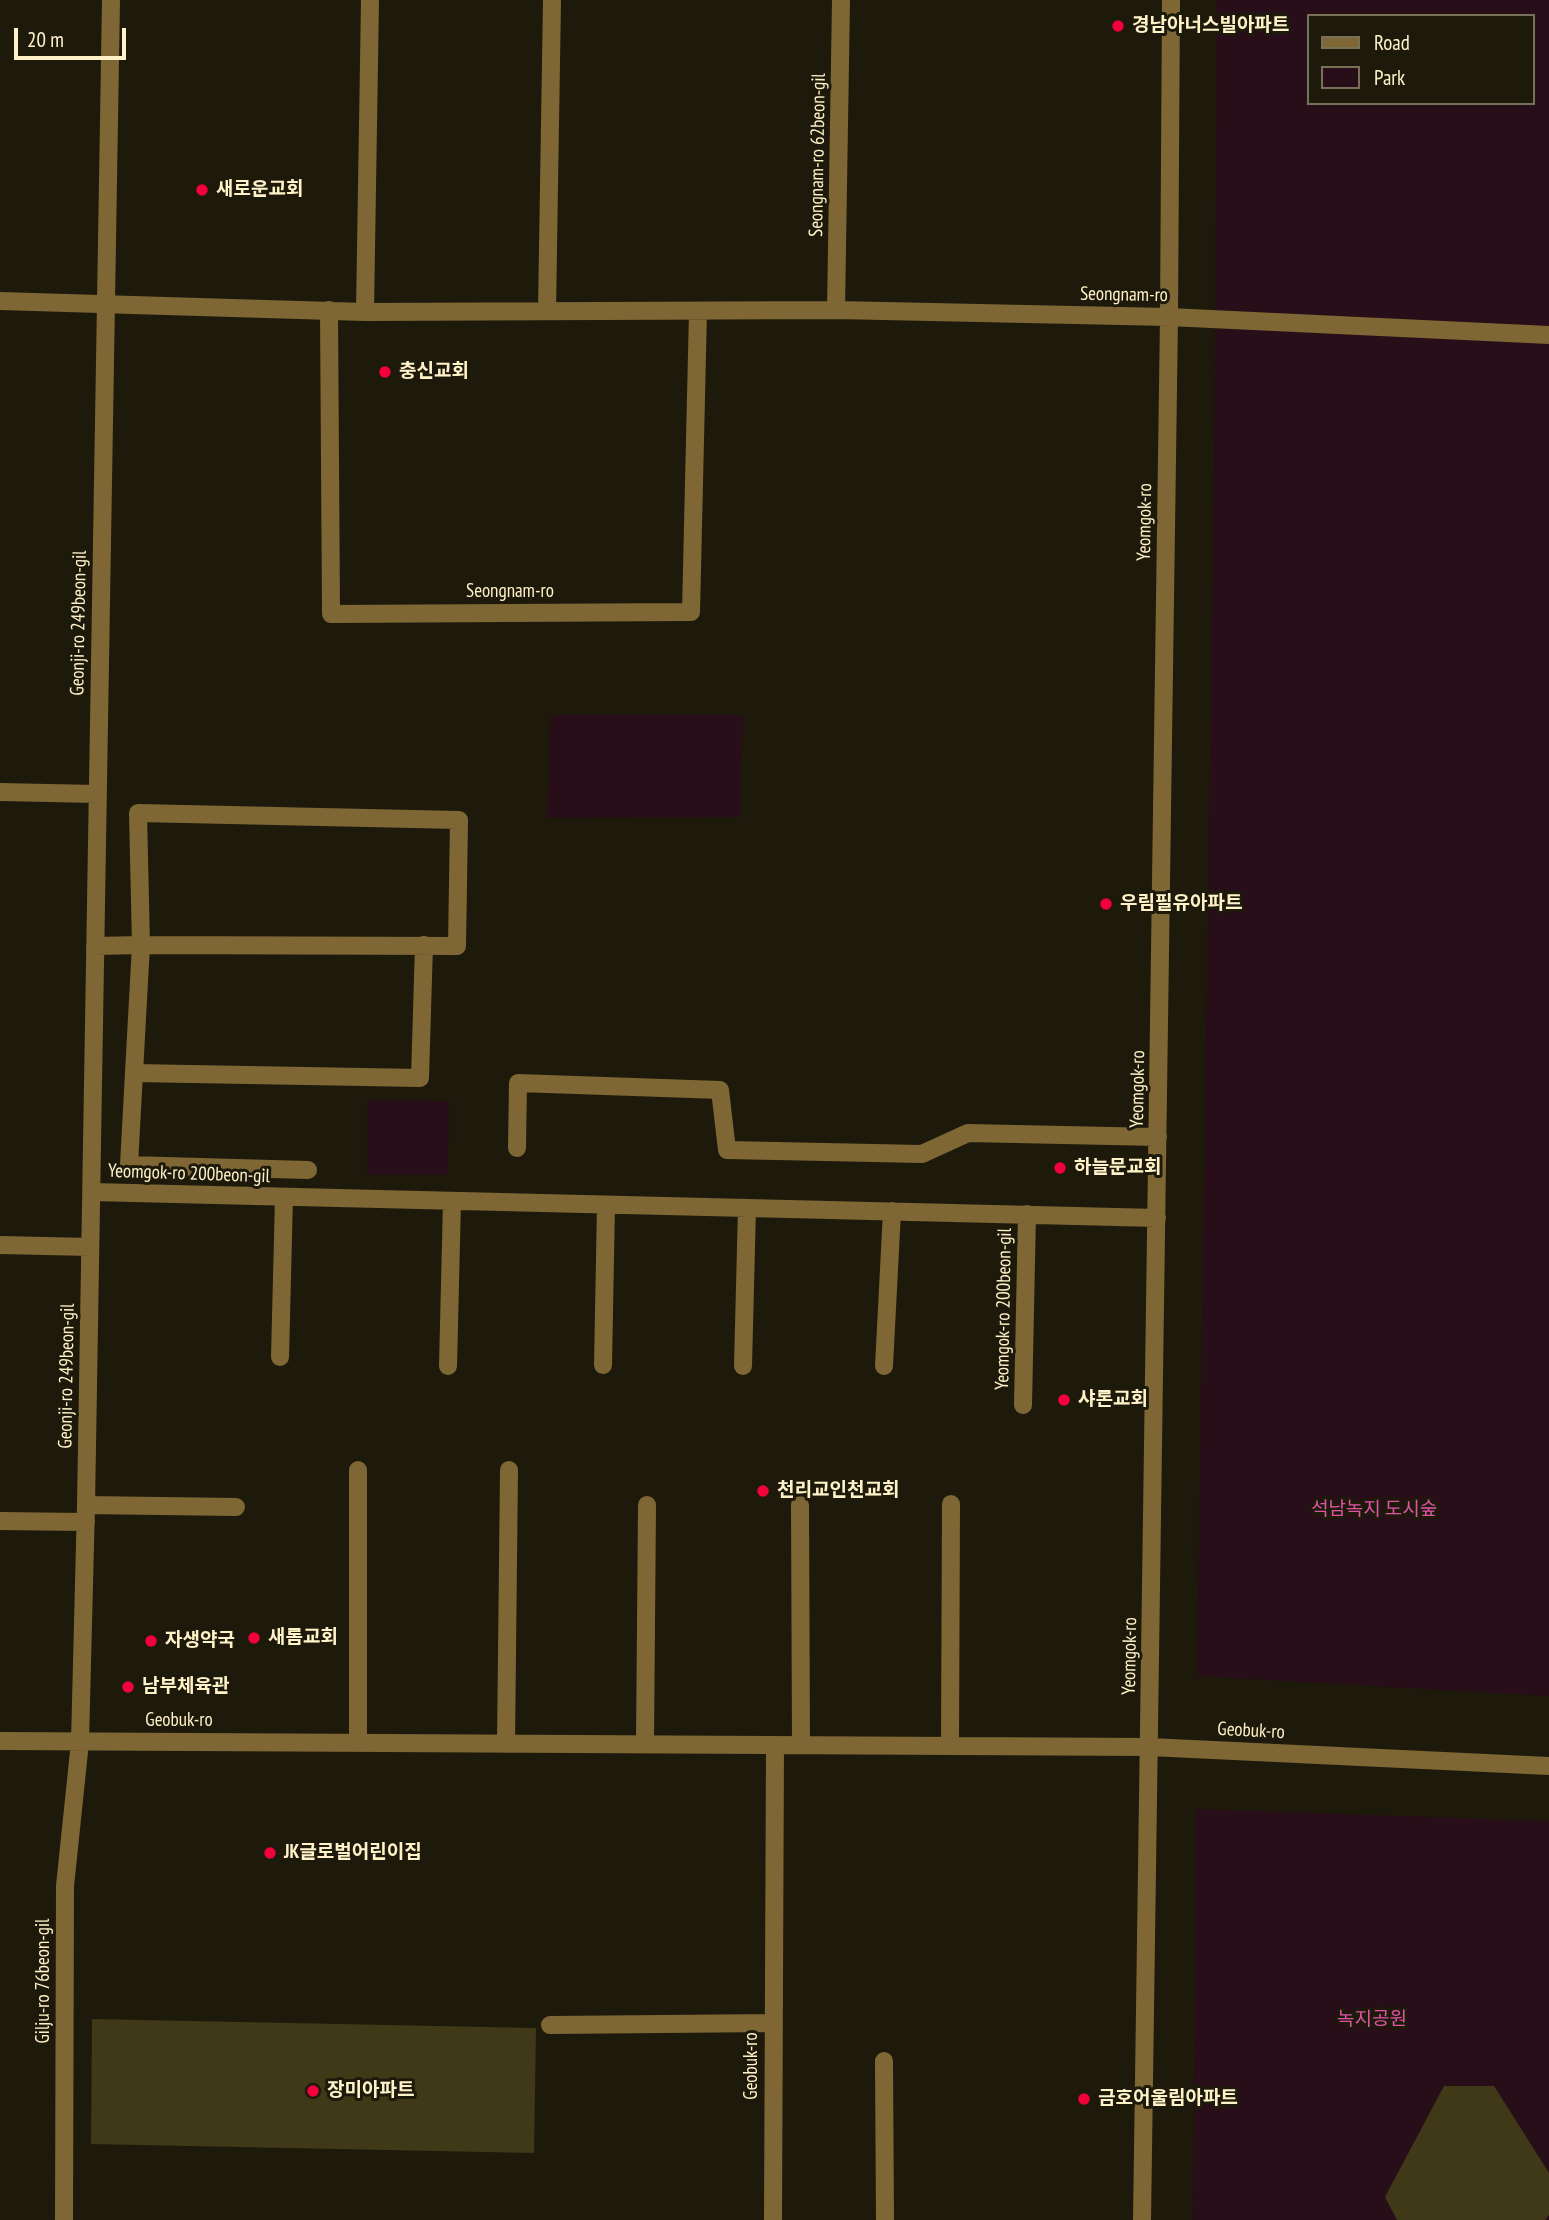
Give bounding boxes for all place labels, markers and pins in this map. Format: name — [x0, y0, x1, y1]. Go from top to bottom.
place label: 경남아너스빌아파트 — [1132, 15, 1289, 37]
marker: 경남아너스빌아파트 — [1110, 18, 1126, 34]
place label: 새로운교회 — [216, 179, 303, 201]
marker: 새로운교회 — [194, 182, 210, 198]
place label: 충신교회 — [399, 361, 469, 383]
marker: 충신교회 — [377, 364, 393, 380]
place label: 우림필유아파트 — [1120, 893, 1242, 915]
marker: 우림필유아파트 — [1098, 896, 1114, 912]
place label: 하늘문교회 — [1074, 1157, 1161, 1179]
marker: 하늘문교회 — [1052, 1160, 1068, 1176]
place label: 샤론교회 — [1078, 1389, 1148, 1411]
marker: 샤론교회 — [1056, 1392, 1072, 1408]
place label: 천리교인천교회 — [777, 1480, 899, 1502]
marker: 천리교인천교회 — [755, 1483, 771, 1499]
place label: 새롬교회 — [268, 1627, 338, 1649]
place label: 자생약국 — [165, 1630, 235, 1652]
marker: 새롬교회 — [246, 1630, 262, 1646]
marker: 자생약국 — [143, 1633, 159, 1649]
place label: 남부체육관 — [142, 1676, 229, 1698]
marker: 남부체육관 — [120, 1679, 136, 1695]
place label: JK글로벌어린이집 — [284, 1842, 422, 1864]
marker: JK글로벌어린이집 — [262, 1845, 278, 1861]
place label: 장미아파트 — [327, 2080, 414, 2102]
marker: 장미아파트 — [305, 2083, 321, 2099]
place label: 금호어울림아파트 — [1098, 2088, 1238, 2110]
marker: 금호어울림아파트 — [1076, 2091, 1092, 2107]

